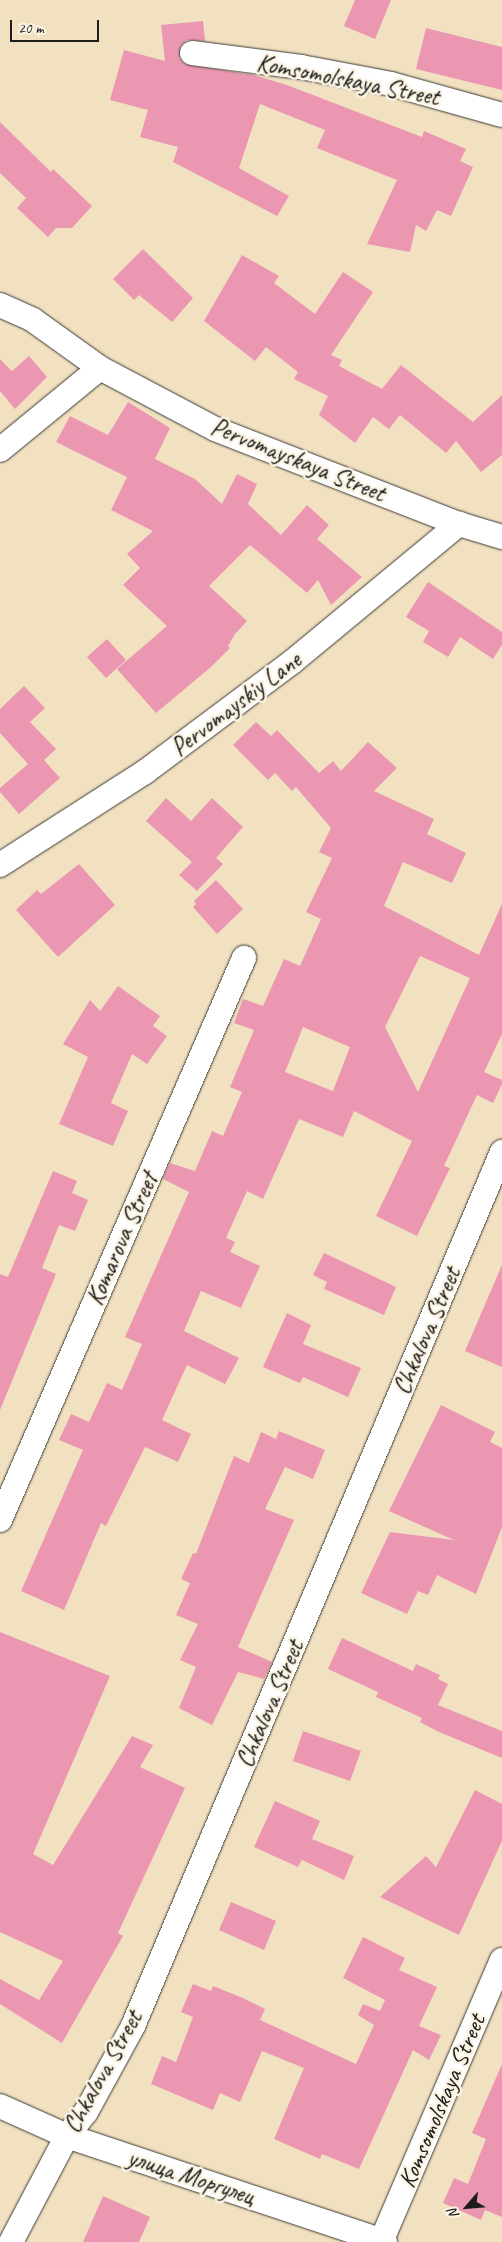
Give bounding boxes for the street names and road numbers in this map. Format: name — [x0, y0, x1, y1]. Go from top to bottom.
street label: Komsomolskaya Street — [254, 48, 442, 112]
street label: Pervomayskaya Street — [207, 411, 389, 509]
street label: Pervomayskiy Lane — [165, 645, 307, 763]
street label: Komarova Street — [80, 1168, 164, 1310]
street label: Chkalova Street — [387, 1263, 467, 1399]
street label: Chkalova Street — [230, 1636, 310, 1772]
street label: Chkalova Street — [57, 2005, 149, 2139]
street label: Komsomolskaya Street — [392, 2010, 492, 2192]
street label: улица Моргулец — [123, 2142, 259, 2212]

